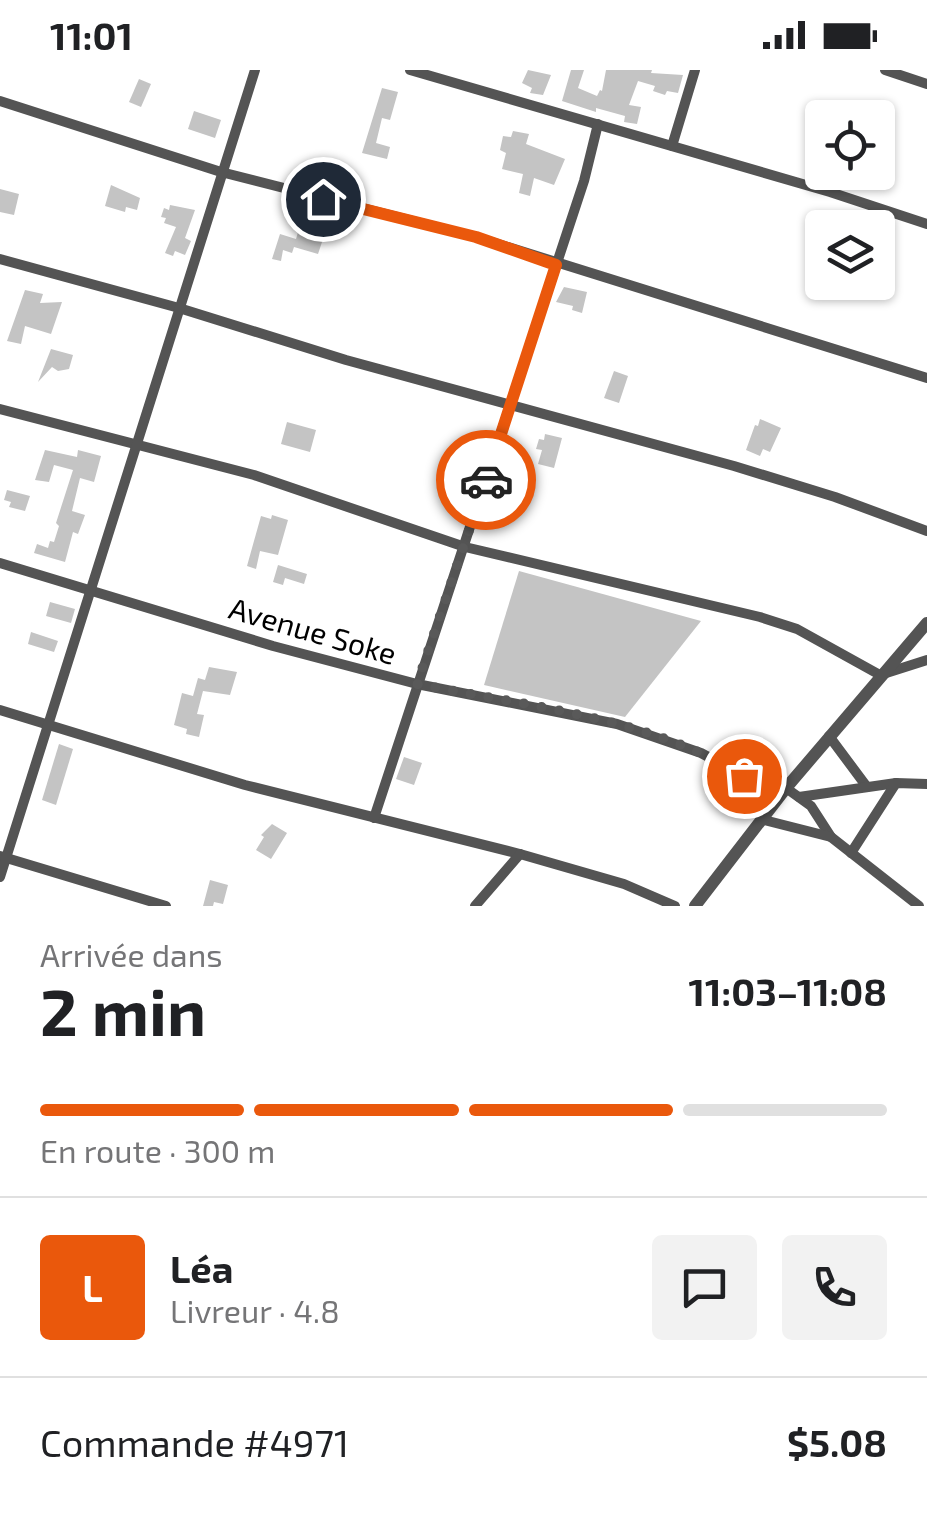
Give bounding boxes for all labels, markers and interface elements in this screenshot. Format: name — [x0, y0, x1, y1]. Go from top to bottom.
text: 11:01 — [50, 12, 133, 58]
map controls — [805, 100, 895, 300]
button: locate — [805, 100, 895, 190]
pin — [281, 157, 366, 242]
icon: home — [296, 172, 351, 227]
button: layers — [805, 210, 895, 300]
courier — [436, 430, 536, 530]
icon: car — [459, 453, 514, 508]
street label: Avenue Soke — [225, 589, 401, 671]
pin — [702, 734, 787, 819]
icon: bag — [717, 749, 772, 804]
text: Arrivée dans — [40, 935, 223, 973]
text: 11:03–11:08 — [689, 968, 887, 1014]
text: 2 min — [40, 971, 206, 1049]
text: En route · 300 m — [40, 1131, 275, 1169]
button: chat — [652, 1235, 757, 1340]
button: phone — [782, 1235, 887, 1340]
text: Léa — [170, 1245, 233, 1291]
text: L — [82, 1264, 103, 1310]
text: Livreur · 4.8 — [170, 1291, 340, 1329]
text: Commande #4971 — [40, 1419, 349, 1465]
text: $5.08 — [787, 1419, 887, 1465]

